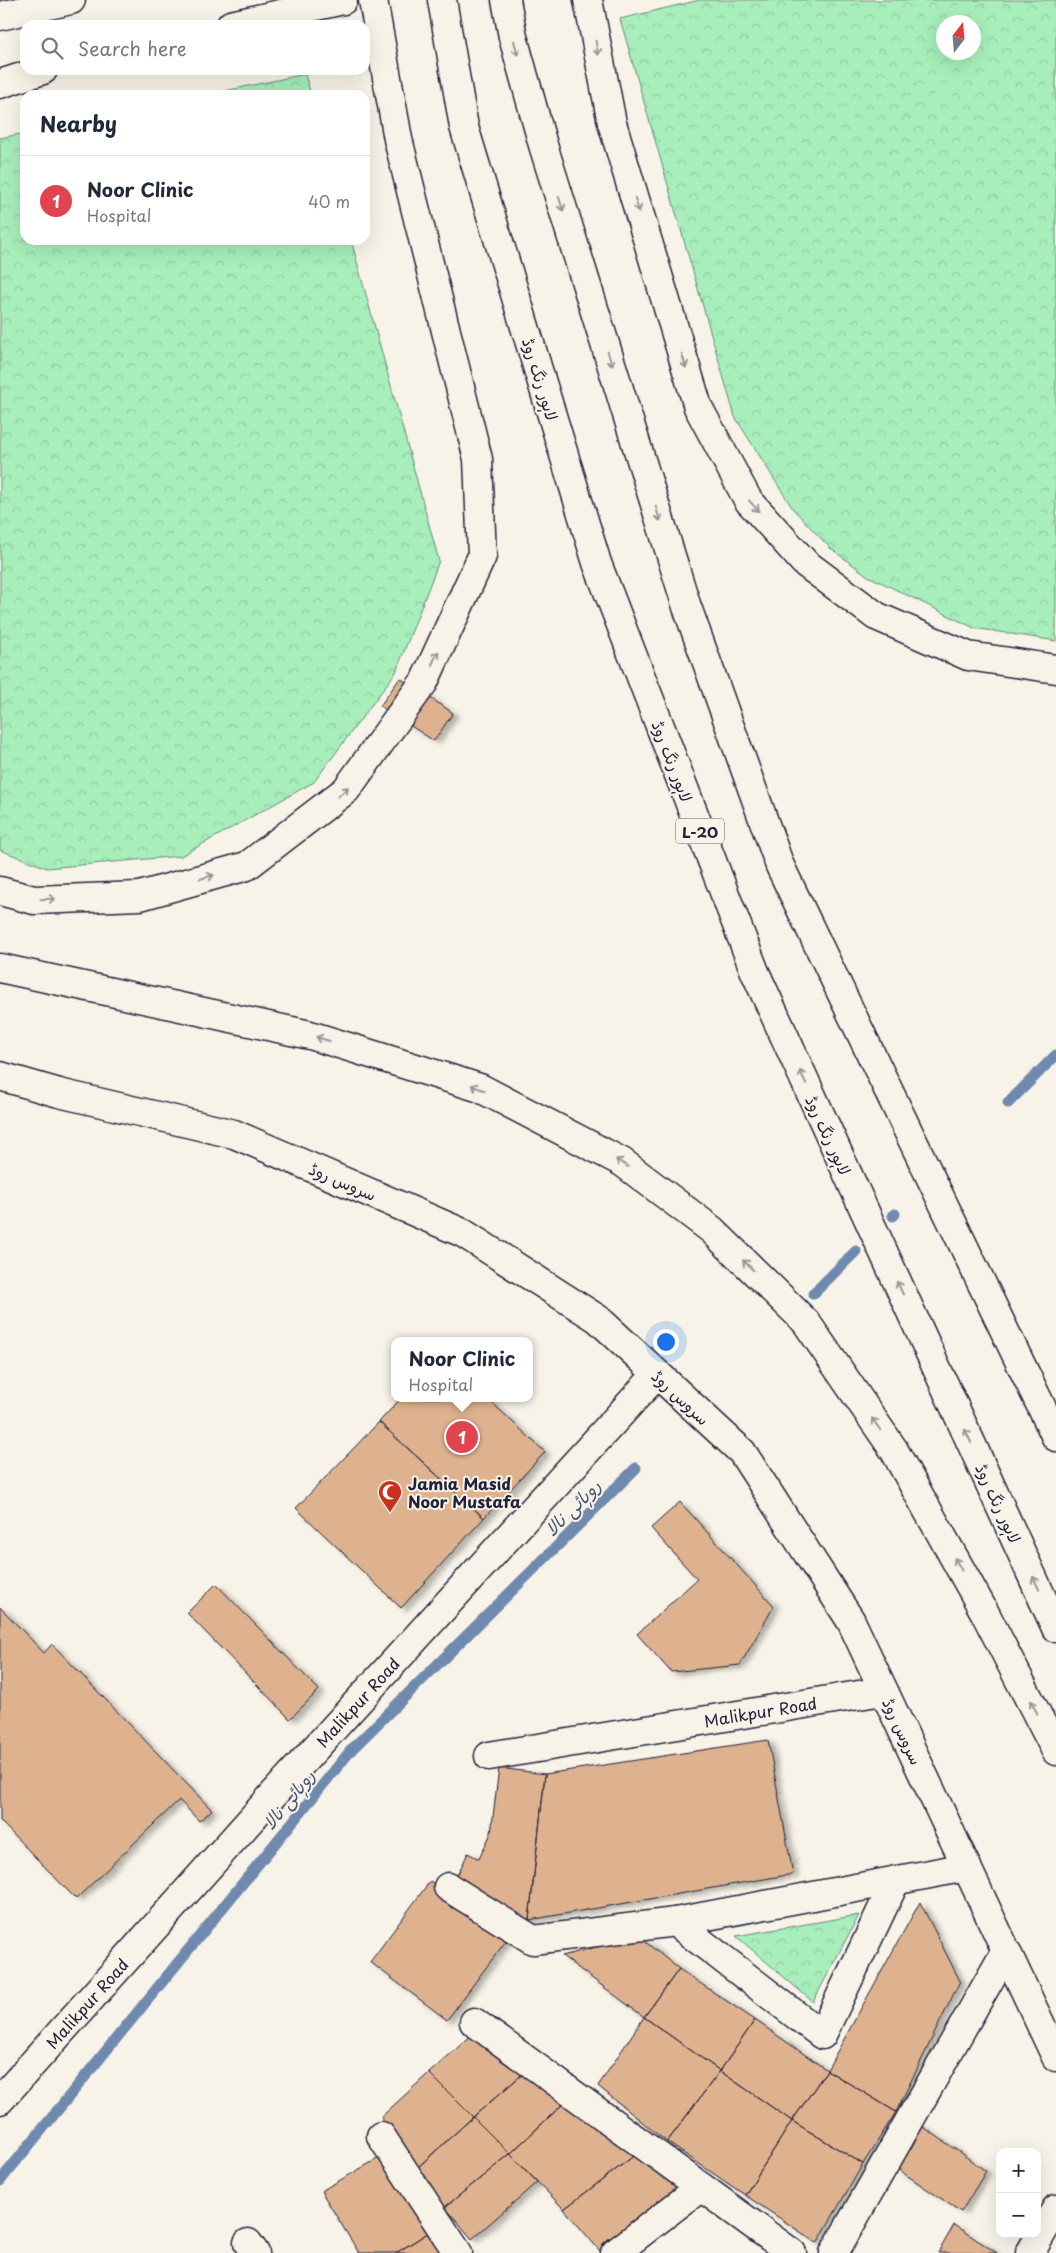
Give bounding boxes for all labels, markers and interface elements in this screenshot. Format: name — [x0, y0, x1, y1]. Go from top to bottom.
north arrow — [936, 15, 981, 60]
search box — [20, 20, 370, 75]
icon: search — [38, 34, 66, 62]
text: Search here — [78, 34, 187, 62]
one-way arrow — [512, 39, 521, 55]
one-way arrow — [593, 39, 602, 55]
text: Nearby — [40, 107, 117, 139]
text: Noor Clinic — [87, 175, 193, 203]
text: 1 — [52, 189, 60, 213]
text: 40 m — [308, 189, 350, 213]
one-way arrow — [557, 195, 567, 211]
one-way arrow — [632, 197, 642, 213]
text: Hospital — [87, 203, 151, 227]
street label: لاہور رنگ روڈ — [515, 335, 565, 424]
one-way arrow — [605, 350, 615, 366]
one-way arrow — [680, 352, 690, 368]
one-way arrow — [748, 500, 760, 513]
one-way arrow — [654, 506, 664, 522]
one-way arrow — [430, 651, 440, 666]
street label: لاہور رنگ روڈ — [645, 717, 699, 806]
one-way arrow — [336, 786, 349, 797]
road number: L-20 — [676, 818, 724, 844]
one-way arrow — [199, 872, 215, 881]
one-way arrow — [39, 895, 55, 904]
one-way arrow — [315, 1034, 331, 1044]
one-way arrow — [797, 1070, 807, 1085]
one-way arrow — [471, 1083, 486, 1092]
street label: لاہور رنگ روڈ — [798, 1091, 858, 1179]
street label: سروس روڈ — [306, 1156, 380, 1206]
one-way arrow — [615, 1158, 629, 1168]
one-way arrow — [742, 1259, 754, 1271]
one-way arrow — [895, 1281, 904, 1296]
your location — [653, 1329, 679, 1355]
popup — [391, 1337, 533, 1402]
text: Noor Clinic — [409, 1344, 515, 1372]
street label: سروس روڈ — [647, 1364, 715, 1430]
text: Hospital — [409, 1372, 473, 1396]
one-way arrow — [871, 1417, 881, 1431]
pin: 1 — [446, 1418, 478, 1456]
one-way arrow — [962, 1429, 972, 1444]
street label: لاہور رنگ روڈ — [968, 1459, 1028, 1547]
place label: Jamia Masid Noor Mustafa — [408, 1471, 521, 1513]
water label: روہائی نالا — [538, 1473, 608, 1543]
mosque icon: Jamia Masid Noor Mustafa — [377, 1479, 403, 1513]
one-way arrow — [952, 1557, 962, 1571]
one-way arrow — [1030, 1576, 1040, 1591]
street label: Malikpur Road — [310, 1652, 405, 1752]
street label: Malikpur Road — [702, 1690, 818, 1732]
street label: سروس روڈ — [877, 1694, 929, 1768]
one-way arrow — [1029, 1700, 1039, 1715]
water label: روہائی نالا — [255, 1763, 322, 1836]
street label: Malikpur Road — [40, 1953, 134, 2054]
map controls — [996, 2148, 1041, 2238]
button: + — [996, 2148, 1041, 2193]
button: − — [996, 2193, 1041, 2238]

